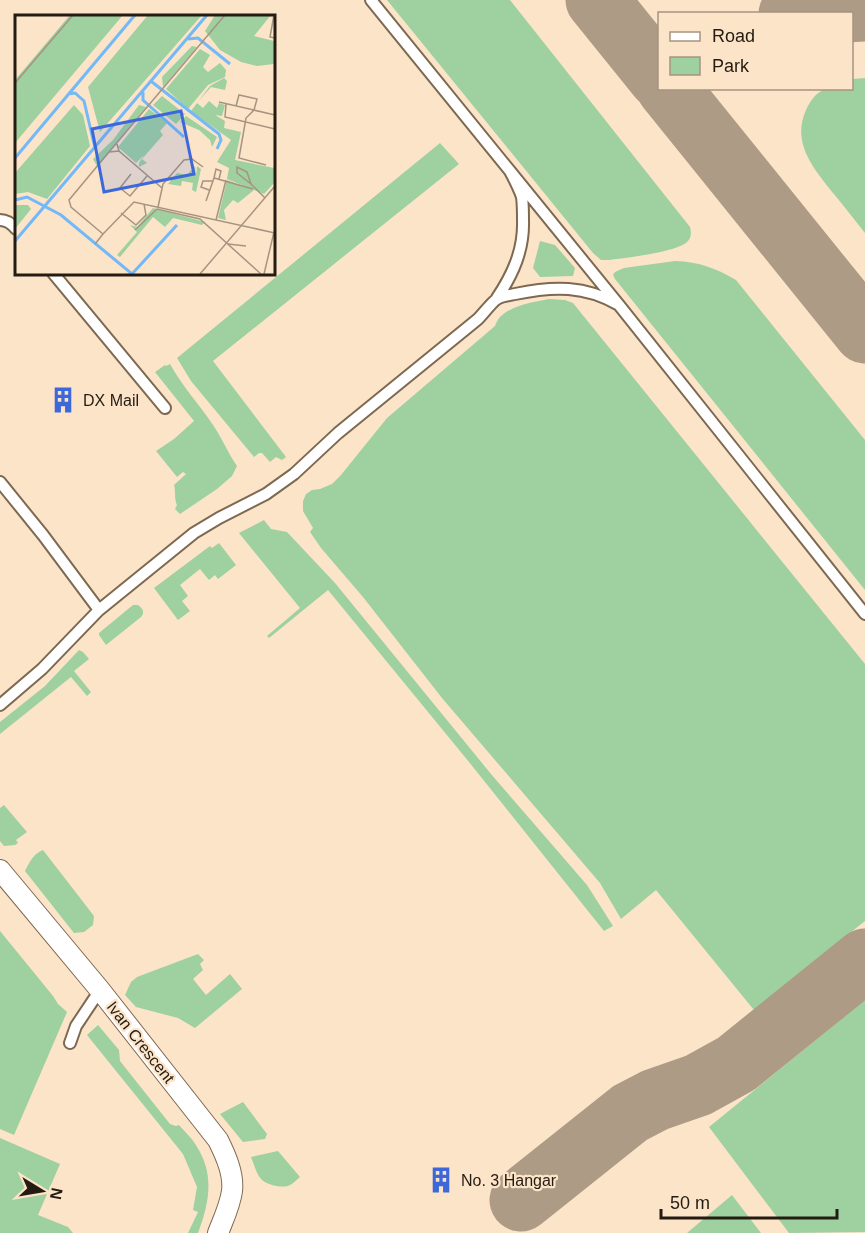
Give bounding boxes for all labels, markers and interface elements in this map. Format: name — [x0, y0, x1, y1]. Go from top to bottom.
legend — [658, 12, 853, 90]
inset map — [15, 15, 274, 274]
text: Road — [712, 26, 755, 46]
text: Park — [712, 56, 750, 76]
building icon: DX Mail — [48, 385, 78, 415]
place label: DX Mail — [83, 392, 139, 409]
street label: Ivan Crescent — [104, 998, 178, 1087]
north arrow — [12, 1161, 72, 1221]
building icon: No. 3 Hangar — [426, 1165, 456, 1195]
place label: No. 3 Hangar — [461, 1172, 557, 1189]
scale bar — [661, 1182, 836, 1220]
text: N — [47, 1186, 66, 1201]
text: 50 m — [670, 1193, 710, 1213]

